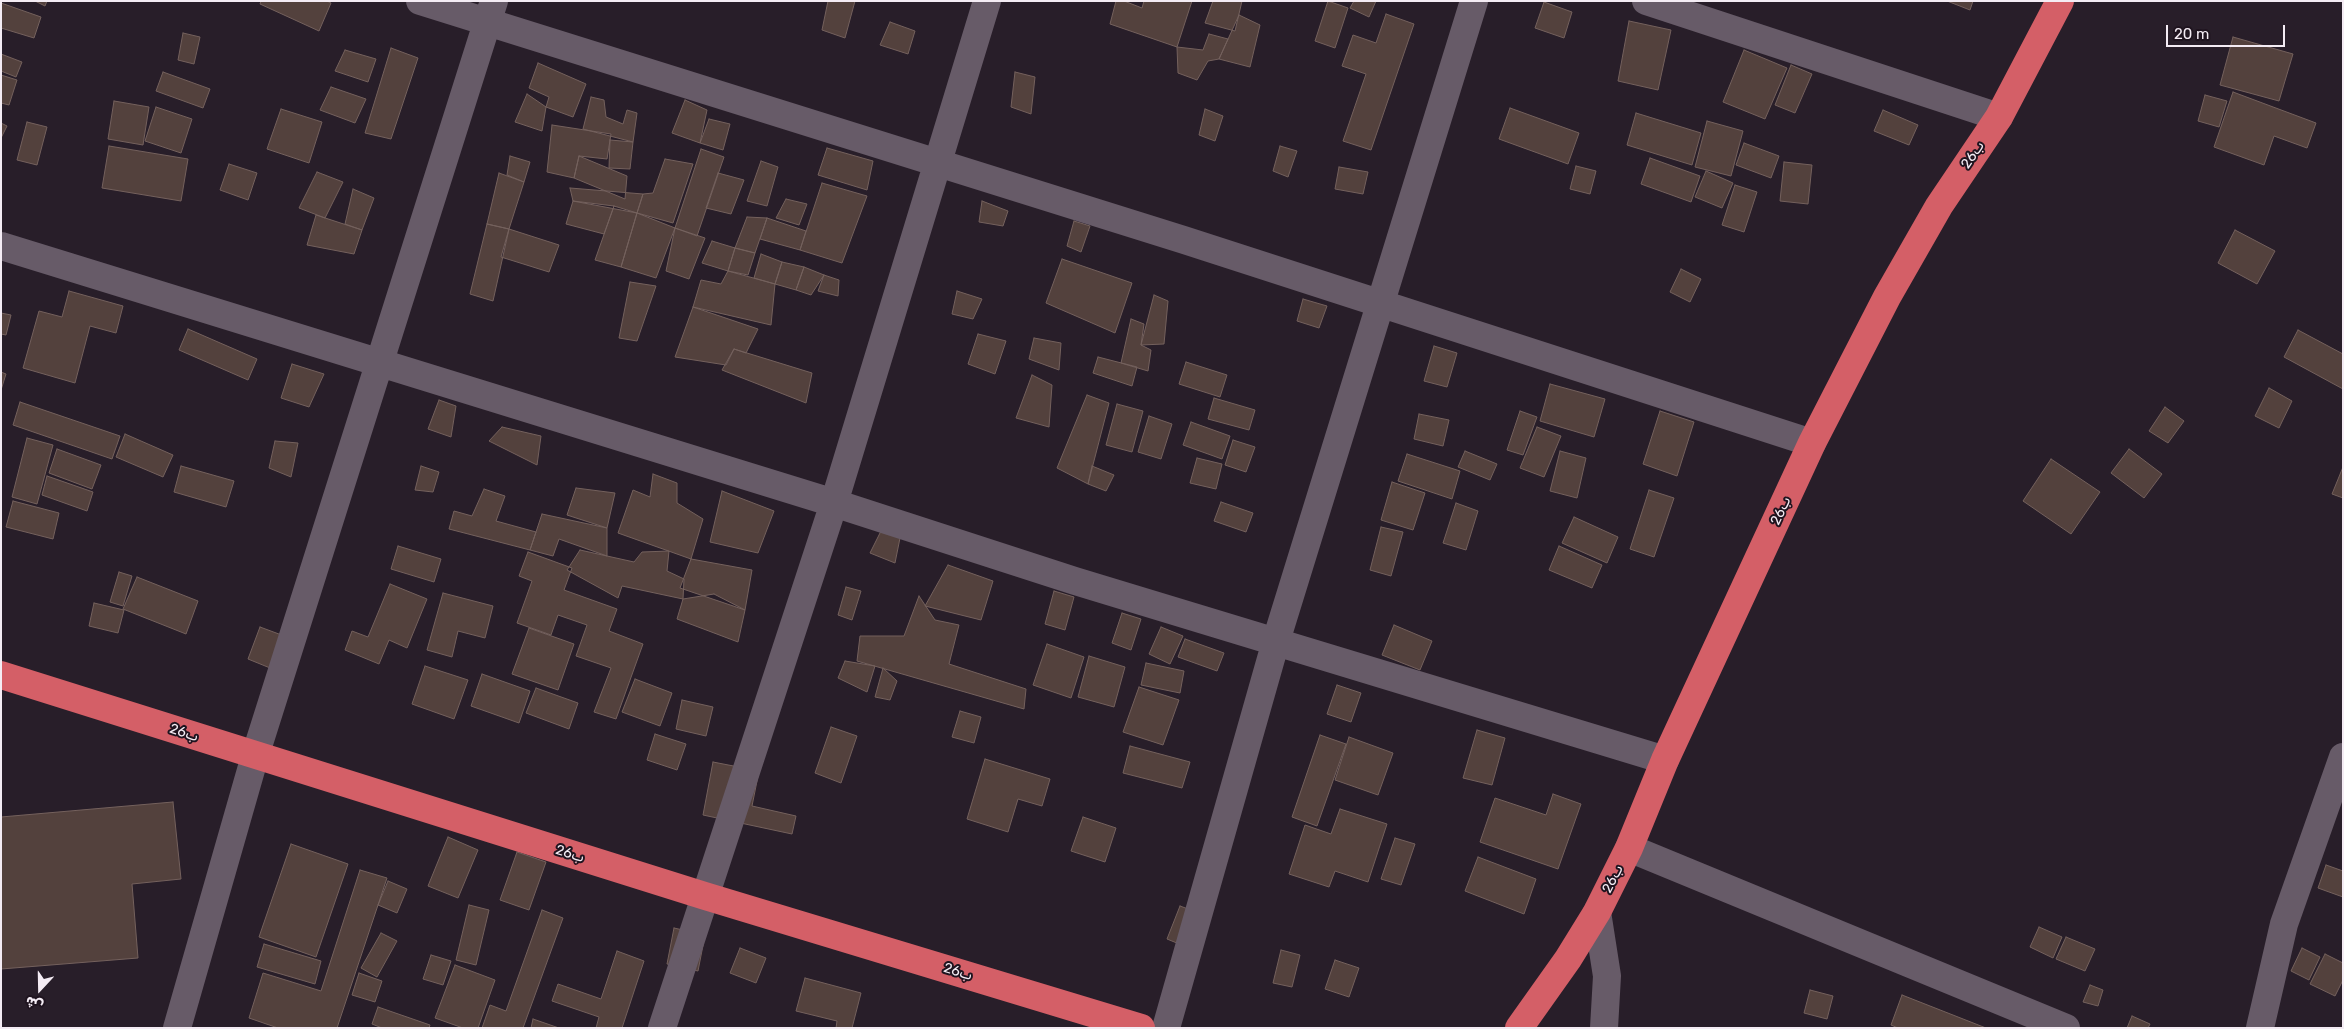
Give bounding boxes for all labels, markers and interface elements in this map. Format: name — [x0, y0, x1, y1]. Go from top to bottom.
scale bar — [2169, 15, 2288, 47]
text: 20 m — [2174, 25, 2209, 43]
street label: 26ب — [1958, 138, 1988, 172]
street label: 26ب — [1767, 494, 1795, 528]
street label: 26ب — [167, 720, 201, 746]
street label: 26ب — [553, 842, 587, 866]
street label: 26ب — [1599, 862, 1627, 896]
street label: 26ب — [941, 960, 975, 984]
north arrow — [15, 964, 65, 1014]
text: ش — [23, 992, 46, 1015]

